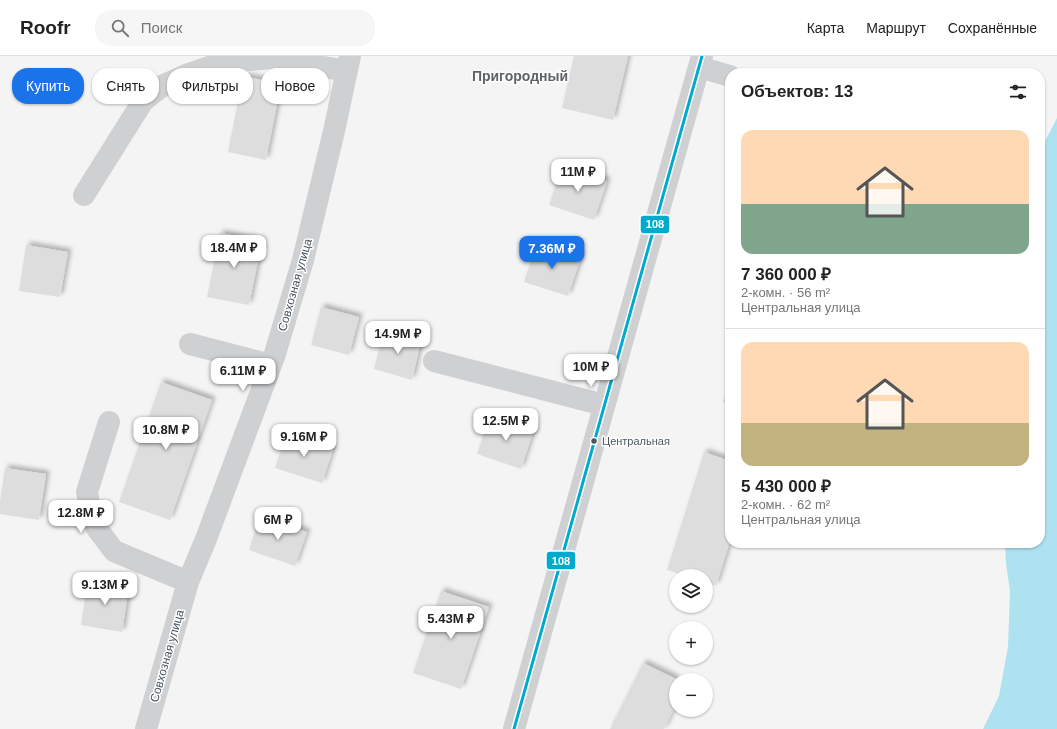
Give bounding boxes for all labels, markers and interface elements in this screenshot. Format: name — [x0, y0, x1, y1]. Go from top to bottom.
search box — [95, 10, 375, 46]
text: Roofr — [20, 17, 71, 38]
icon: search — [109, 17, 131, 39]
text: Поиск — [141, 19, 182, 36]
text: Карта — [807, 20, 844, 36]
text: Маршрут — [866, 20, 926, 36]
text: Сохранённые — [948, 20, 1037, 36]
chip: Купить — [12, 68, 84, 104]
chip: Снять — [92, 68, 159, 104]
chip: Фильтры — [167, 68, 253, 104]
chip: Новое — [261, 68, 329, 104]
district label: Пригородный — [472, 68, 568, 84]
icon: filters — [1007, 81, 1029, 103]
text: Объектов: 13 — [741, 82, 853, 101]
icon: home — [849, 156, 921, 228]
pin: 11M ₽ — [550, 159, 606, 193]
text: 11M ₽ — [560, 164, 596, 179]
line badge: 108 — [640, 215, 670, 234]
text: 108 — [646, 218, 664, 230]
pin: 18.4M ₽ — [197, 235, 271, 269]
pin: 7.36M ₽ — [515, 236, 589, 270]
street label: Совхозная улица — [275, 237, 315, 333]
text: 18.4M ₽ — [210, 240, 258, 255]
text: 7.36M ₽ — [528, 241, 576, 256]
text: 7 360 000 ₽ — [741, 265, 831, 284]
text: 2-комн. · 56 m² — [741, 285, 830, 300]
text: Центральная улица — [741, 300, 861, 315]
pin: 14.9M ₽ — [361, 321, 435, 355]
text: 14.9M ₽ — [374, 326, 422, 341]
pin: 10M ₽ — [563, 354, 619, 388]
pin: 6.11M ₽ — [206, 358, 280, 392]
text: 10M ₽ — [573, 359, 609, 374]
text: 6.11M ₽ — [220, 363, 266, 378]
icon: home — [849, 368, 921, 440]
pin: 12.5M ₽ — [469, 408, 543, 442]
text: 12.5M ₽ — [482, 413, 530, 428]
pin: 10.8M ₽ — [129, 417, 203, 451]
text: 10.8M ₽ — [142, 422, 190, 437]
pin: 9.16M ₽ — [267, 424, 341, 458]
text: 9.16M ₽ — [280, 429, 328, 444]
place label: Центральная — [602, 435, 670, 447]
marker: Центральная — [589, 436, 599, 446]
text: 5 430 000 ₽ — [741, 477, 831, 496]
text: 2-комн. · 62 m² — [741, 497, 830, 512]
pin: 12.8M ₽ — [44, 500, 118, 534]
text: 12.8M ₽ — [57, 505, 105, 520]
pin: 6M ₽ — [254, 507, 302, 541]
text: 6M ₽ — [263, 512, 293, 527]
text: Центральная улица — [741, 512, 861, 527]
line badge: 108 — [546, 551, 576, 570]
text: 108 — [552, 555, 570, 567]
map controls — [669, 569, 713, 717]
button: layers — [669, 569, 713, 613]
pin: 9.13M ₽ — [68, 572, 142, 606]
text: 9.13M ₽ — [81, 577, 129, 592]
pin: 5.43M ₽ — [414, 606, 488, 640]
street label: Совхозная улица — [147, 608, 187, 704]
text: 5.43M ₽ — [427, 611, 475, 626]
button: + — [669, 621, 713, 665]
button: − — [669, 673, 713, 717]

